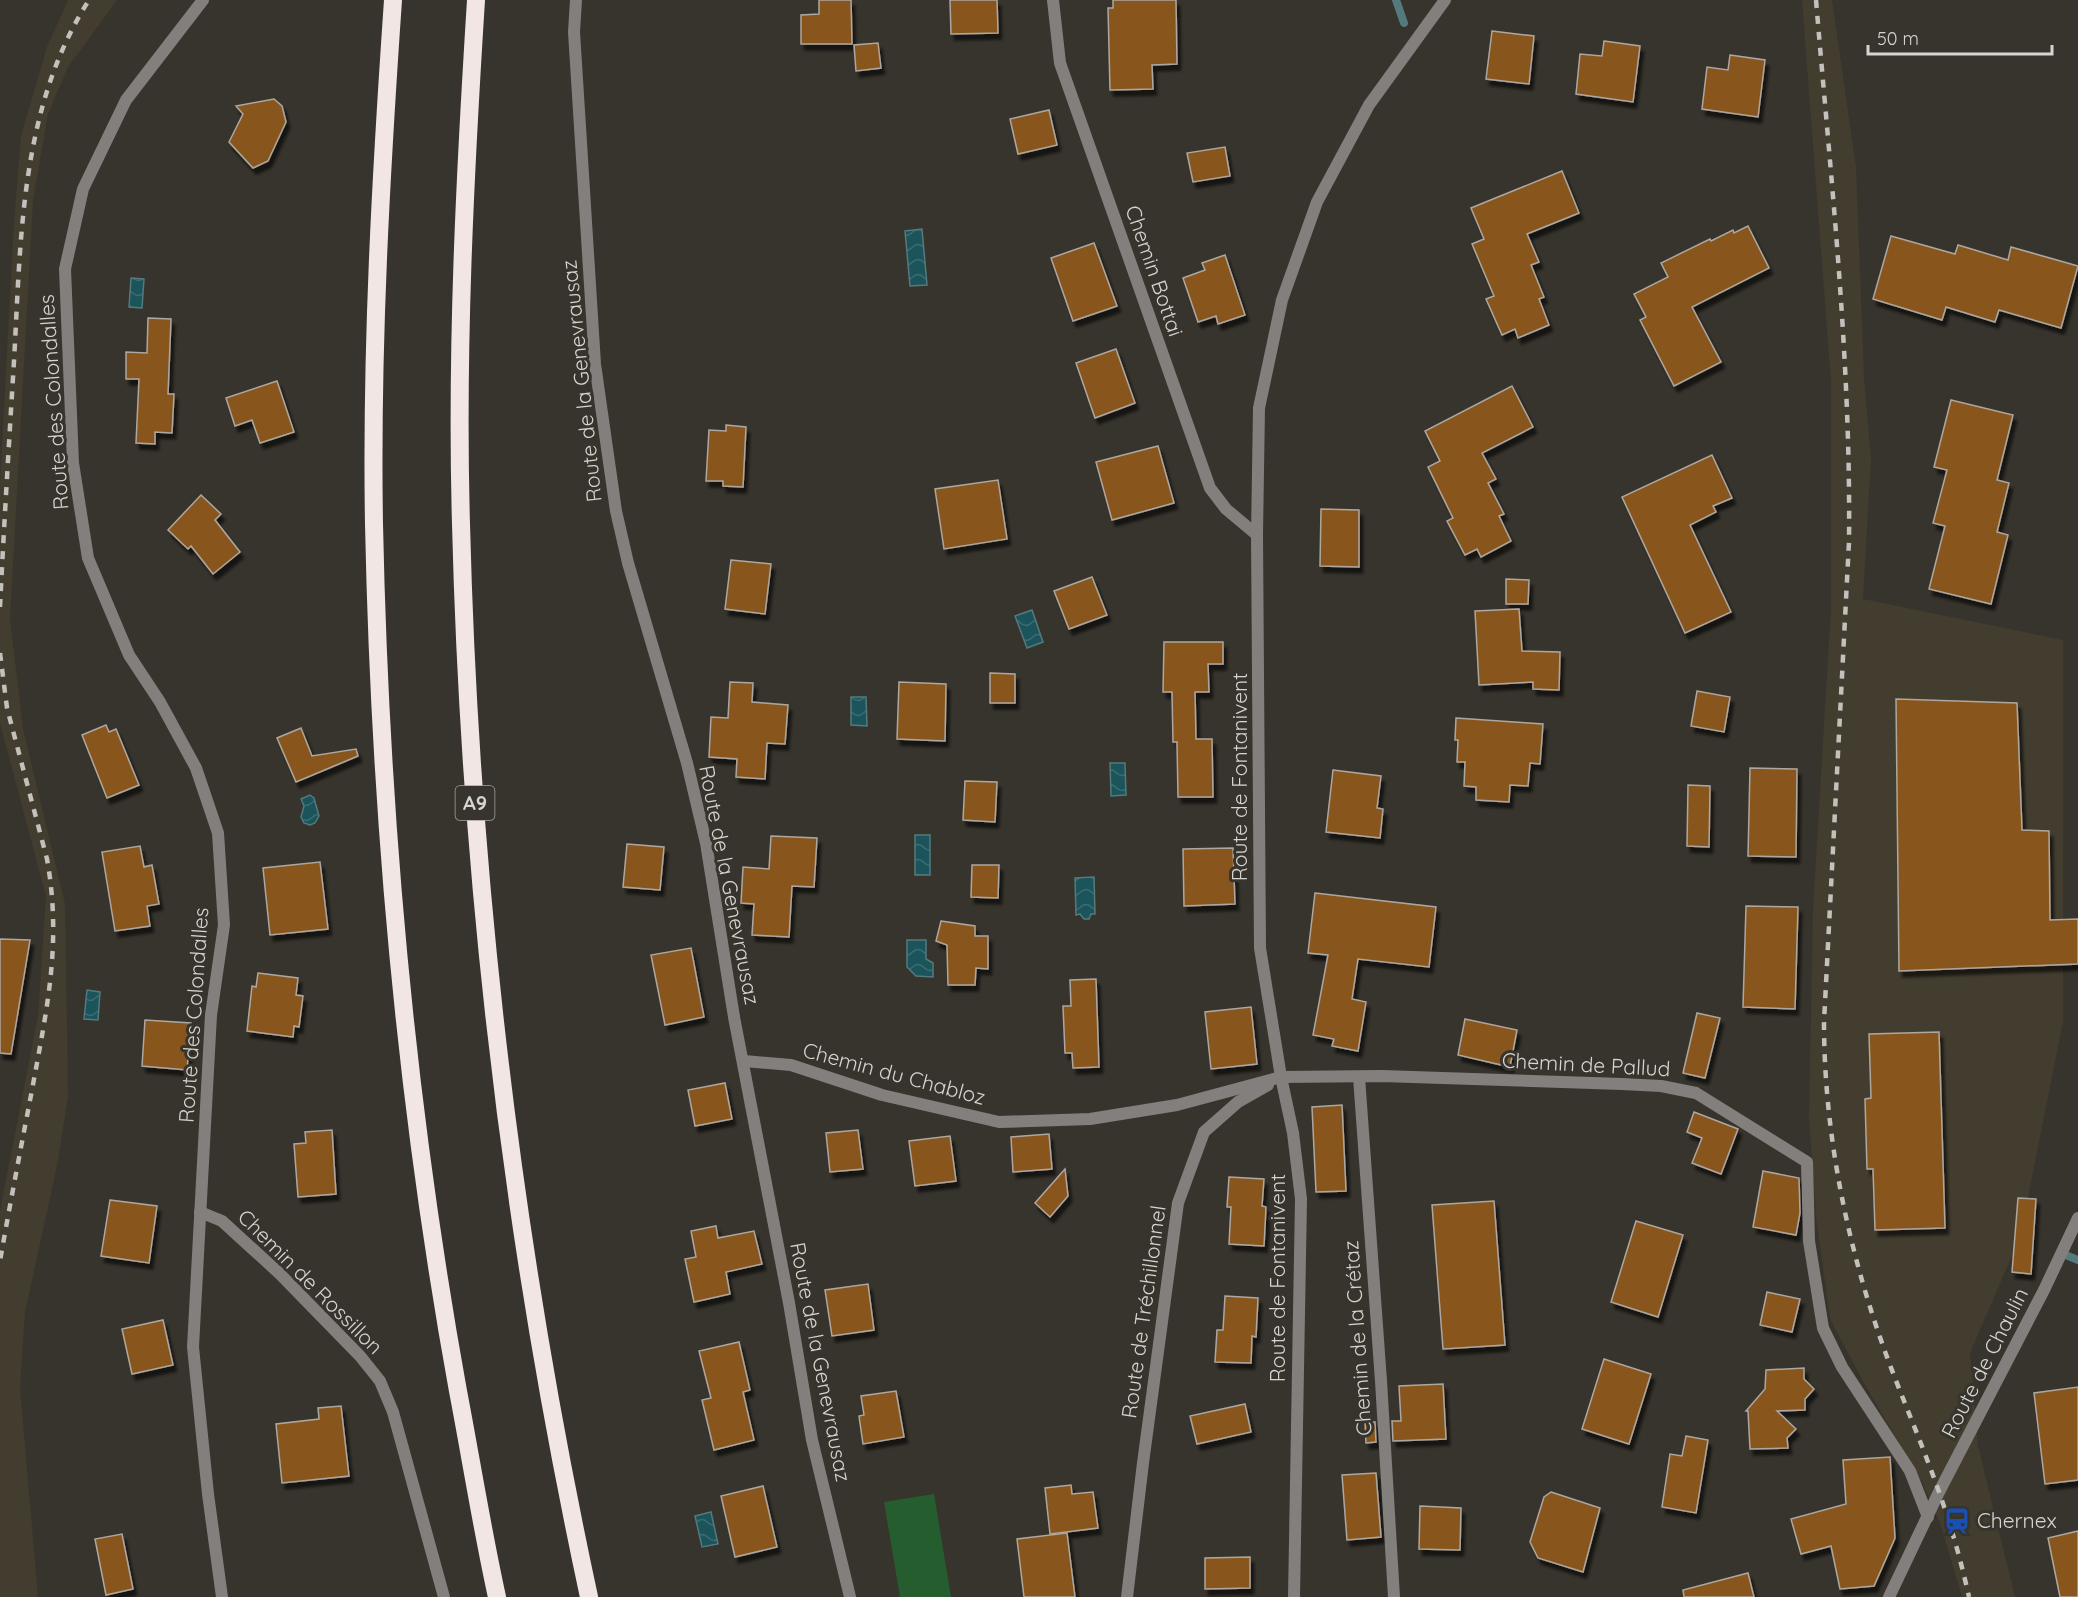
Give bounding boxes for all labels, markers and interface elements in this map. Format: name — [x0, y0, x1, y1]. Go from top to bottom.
scale bar — [1868, 18, 2052, 56]
text: 50 m — [1877, 27, 1919, 50]
street label: Chemin Bottai — [1120, 202, 1190, 340]
street label: Route de la Genevrausaz — [555, 259, 607, 503]
street label: Route des Colondalles — [33, 294, 73, 511]
street label: Route de Fontanivent — [1226, 673, 1252, 881]
street label: Route de la Genevrausaz — [694, 763, 766, 1007]
road number: A9 — [456, 786, 494, 820]
street label: Route des Colondalles — [173, 906, 213, 1123]
street label: Chemin du Chabloz — [800, 1036, 988, 1110]
street label: Chemin de Pallud — [1501, 1047, 1671, 1081]
street label: Route de Fontanivent — [1264, 1174, 1290, 1382]
street label: Chemin de Rossillon — [233, 1203, 389, 1359]
street label: Route de Tréchillonnel — [1115, 1204, 1171, 1420]
street label: Route de la Genevrausaz — [785, 1240, 857, 1484]
street label: Chemin de la Crétaz — [1337, 1240, 1377, 1437]
street label: Route de Chaulin — [1935, 1283, 2033, 1442]
station icon: Chernex — [1942, 1506, 1972, 1536]
place label: Chernex — [1977, 1507, 2057, 1533]

